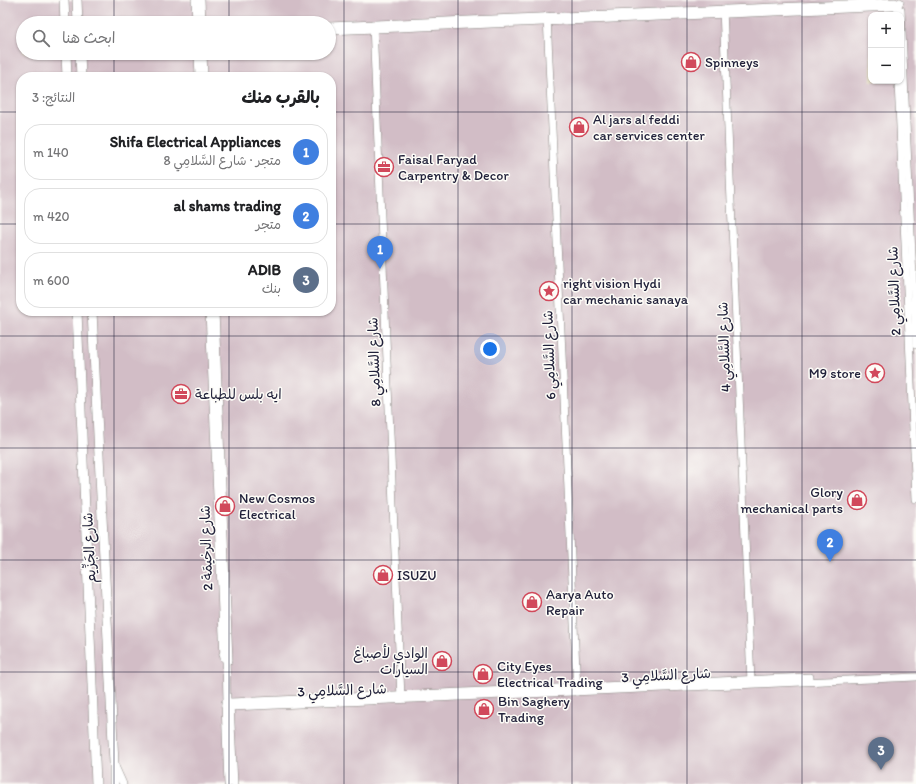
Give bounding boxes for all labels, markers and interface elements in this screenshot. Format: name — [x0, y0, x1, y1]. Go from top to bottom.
map controls — [868, 12, 904, 84]
button: + — [868, 12, 904, 48]
search box — [16, 16, 336, 60]
icon: search — [30, 27, 52, 49]
text: ابحث هنا — [62, 29, 116, 47]
button: − — [868, 48, 904, 84]
shop icon: Spinneys — [680, 51, 702, 73]
place label: Spinneys — [705, 54, 759, 71]
text: بالقرب منك — [242, 87, 320, 107]
text: النتائج: 3 — [32, 90, 75, 105]
place label: Al jars al feddi car services center — [593, 111, 705, 144]
shop icon: Al jars al feddi car services center — [568, 116, 590, 138]
text: Shifa Electrical Appliances — [110, 133, 281, 151]
text: 140 m — [33, 145, 69, 160]
text: 1 — [303, 145, 309, 160]
place label: Faisal Faryad Carpentry & Decor — [398, 151, 509, 184]
text: متجر · شارع السَّلامِي 8 — [163, 153, 281, 168]
office icon: Faisal Faryad Carpentry & Decor — [373, 156, 395, 178]
text: al shams trading — [173, 197, 281, 215]
text: 420 m — [33, 209, 70, 224]
text: 2 — [303, 209, 309, 224]
text: متجر — [256, 217, 281, 232]
pin: 1 — [367, 236, 393, 269]
street label: شارع السَّلامِي 2 — [884, 246, 909, 336]
text: ADIB — [248, 261, 281, 279]
text: 600 m — [33, 273, 70, 288]
text: 3 — [302, 273, 310, 288]
place label: right vision Hydi car mechanic sanaya — [563, 275, 689, 308]
place icon: right vision Hydi car mechanic sanaya — [538, 280, 560, 302]
text: بنك — [262, 281, 281, 296]
street label: شارع السَّلامِي 4 — [714, 301, 739, 392]
street label: شارع السَّلامِي 6 — [539, 310, 564, 400]
street label: شارع السَّلامِي 8 — [364, 317, 389, 407]
your location — [480, 339, 500, 359]
place icon: M9 store — [864, 362, 886, 384]
place label: M9 store — [809, 365, 861, 382]
office icon: ايه بلس للطباعة — [170, 383, 192, 405]
place label: ايه بلس للطباعة — [195, 386, 282, 403]
place label: Glory mechanical parts — [741, 484, 843, 517]
shop icon: Glory mechanical parts — [846, 489, 868, 511]
place label: New Cosmos Electrical — [239, 490, 315, 523]
shop icon: New Cosmos Electrical — [214, 495, 236, 517]
street label: شارع الرخيمَة 2 — [197, 505, 217, 591]
street label: شارع الجَزِّيم — [78, 512, 102, 584]
pin: 2 — [817, 529, 843, 562]
shop icon: ISUZU — [372, 564, 394, 586]
place label: ISUZU — [397, 567, 437, 584]
place label: Aarya Auto Repair — [546, 586, 614, 619]
shop icon: Aarya Auto Repair — [521, 591, 543, 613]
place label: الوادي لأصباغ السيارات — [353, 644, 428, 678]
shop icon: الوادي لأصباغ السيارات — [431, 650, 453, 672]
place label: City Eyes Electrical Trading — [497, 658, 604, 691]
shop icon: City Eyes Electrical Trading — [472, 663, 494, 685]
street label: شارع السَّلامِي 3 — [621, 665, 711, 690]
street label: شارع السَّلامِي 3 — [297, 680, 387, 705]
place label: Bin Saghery Trading — [498, 693, 570, 726]
shop icon: Bin Saghery Trading — [473, 698, 495, 720]
pin: 3 — [868, 737, 894, 770]

